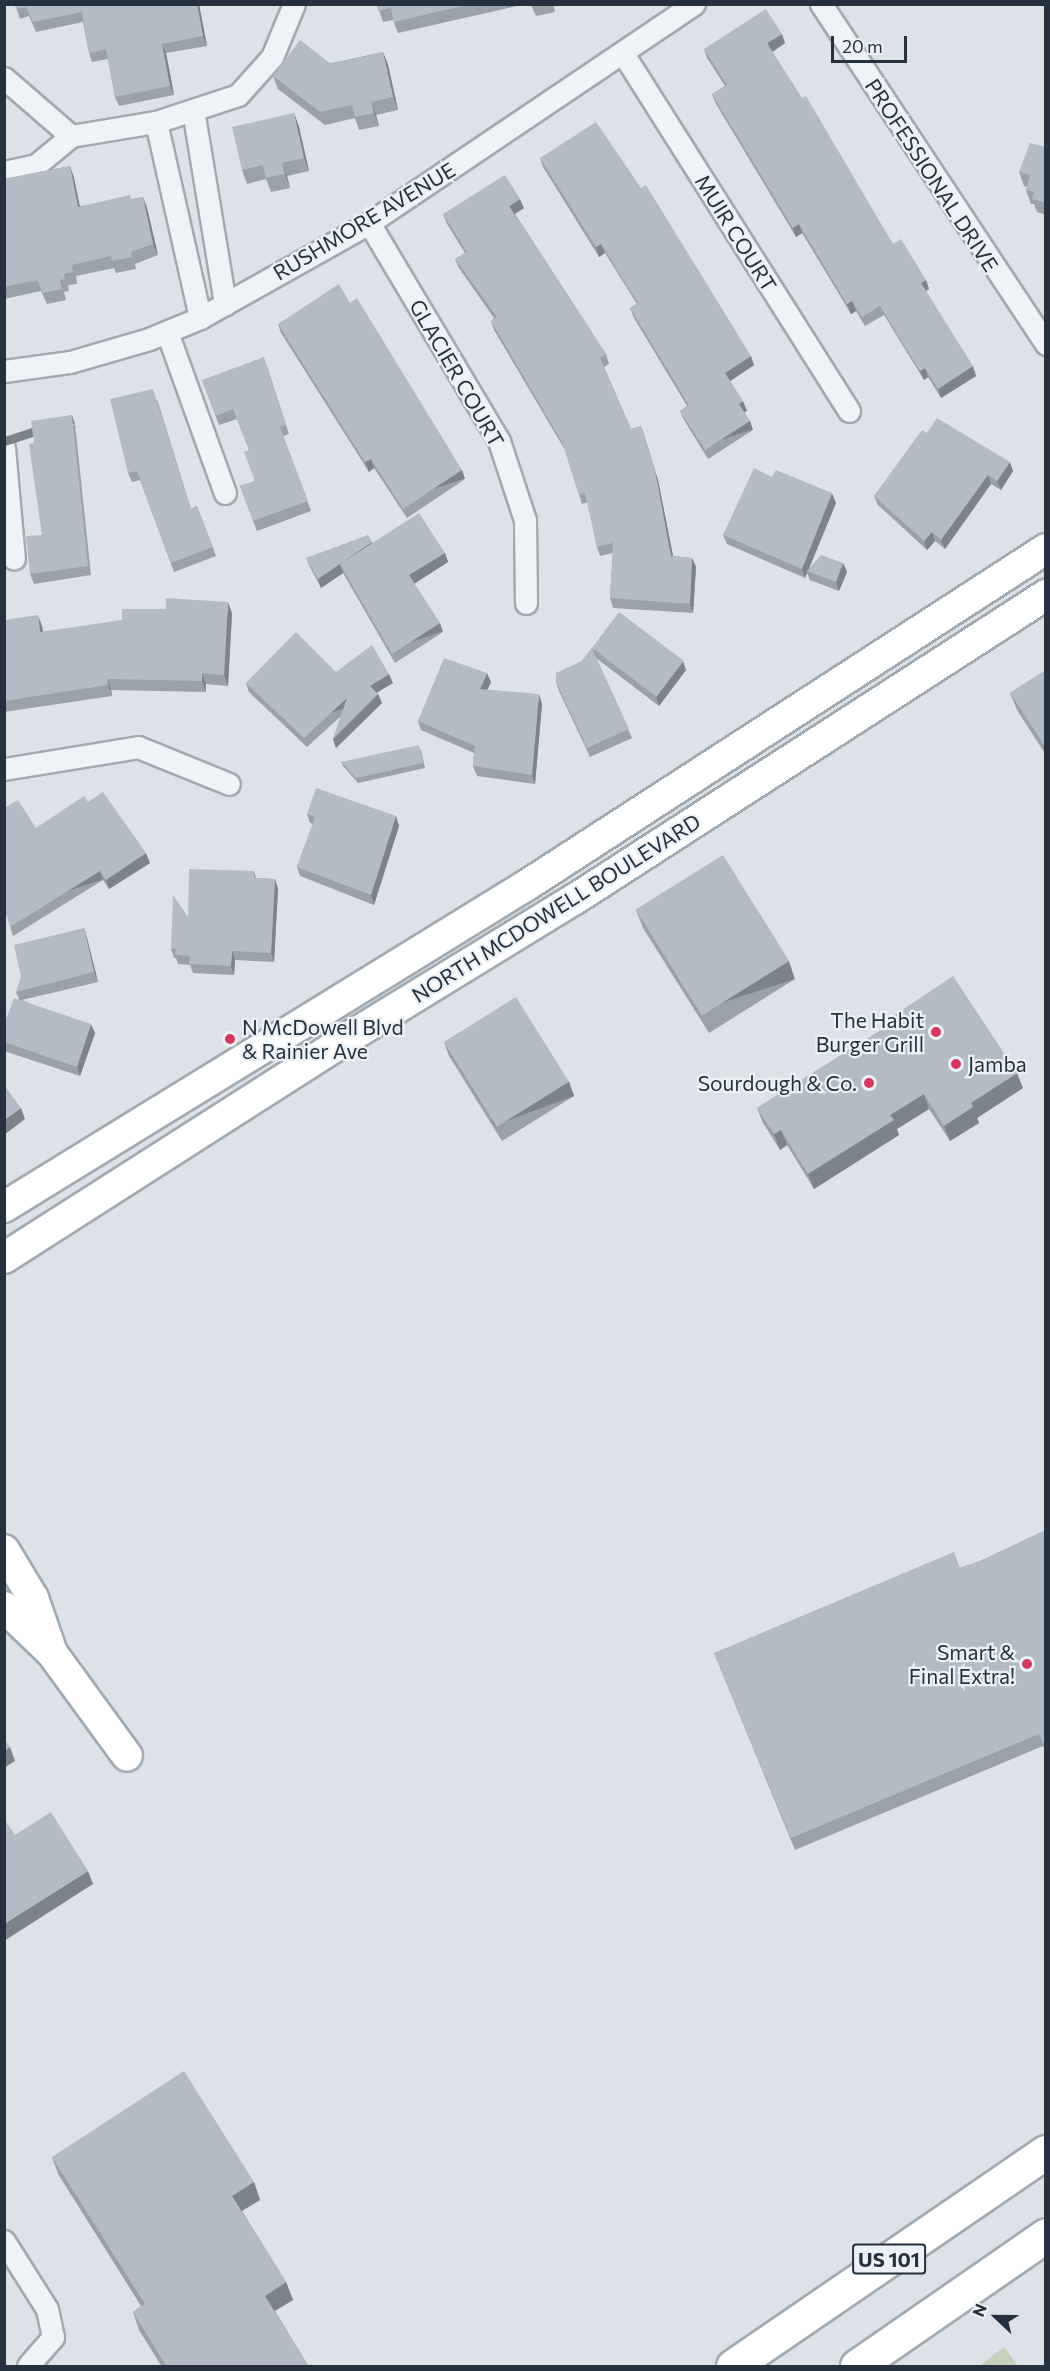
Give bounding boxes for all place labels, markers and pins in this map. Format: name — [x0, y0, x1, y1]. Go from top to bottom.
place label: The Habit Burger Grill — [816, 1007, 924, 1057]
place label: N McDowell Blvd & Rainier Ave — [242, 1014, 404, 1064]
marker: The Habit Burger Grill — [929, 1025, 943, 1039]
marker: N McDowell Blvd & Rainier Ave — [223, 1032, 237, 1046]
place label: Jamba — [968, 1051, 1027, 1077]
marker: Jamba — [949, 1057, 963, 1071]
place label: Sourdough & Co. — [698, 1070, 857, 1096]
marker: Sourdough & Co. — [862, 1076, 876, 1090]
place label: Smart & Final Extra! — [909, 1639, 1015, 1689]
marker: Smart & Final Extra! — [1020, 1657, 1034, 1671]

